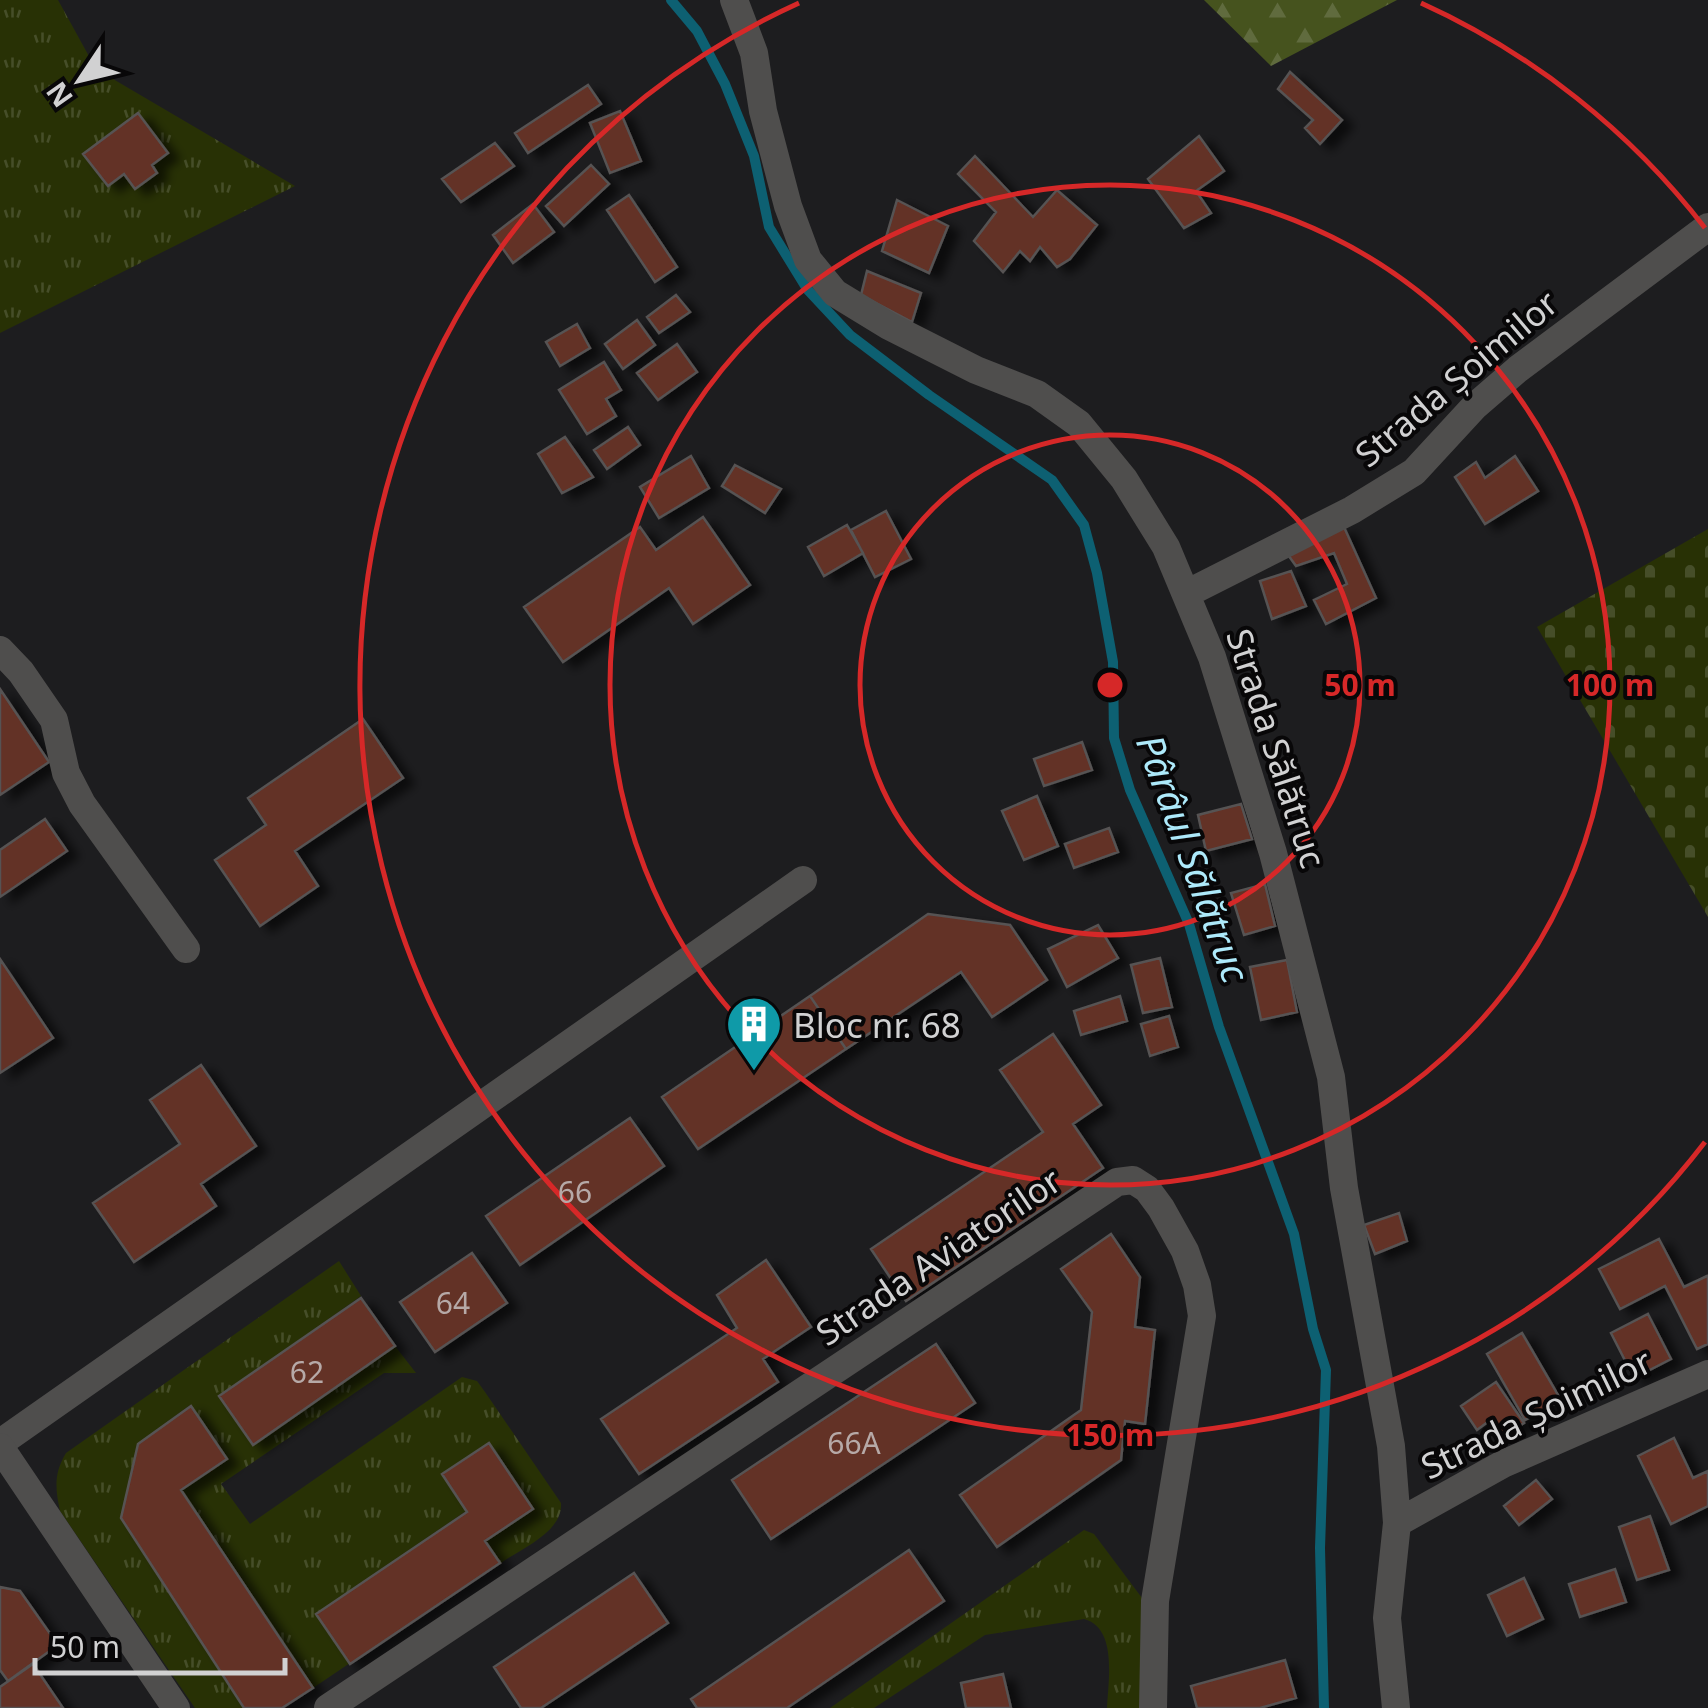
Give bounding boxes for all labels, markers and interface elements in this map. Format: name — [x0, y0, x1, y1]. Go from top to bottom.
north arrow — [30, 30, 130, 130]
text: N — [37, 75, 81, 115]
street label: Strada Șoimilor — [1345, 279, 1567, 477]
street label: Strada Sălătruc — [1216, 623, 1338, 873]
text: 50 m — [1324, 664, 1396, 705]
text: 100 m — [1566, 664, 1654, 705]
centre of rings — [1092, 667, 1128, 703]
water label: Pârâul Sălătruc — [1125, 727, 1263, 990]
building icon: Bloc nr. 68 — [724, 994, 784, 1073]
place label: Bloc nr. 68 — [793, 1001, 961, 1048]
street label: Strada Aviatorilor — [806, 1156, 1070, 1356]
house number: 66 — [558, 1171, 592, 1212]
house number: 64 — [436, 1282, 470, 1323]
street label: Strada Șoimilor — [1413, 1337, 1659, 1489]
house number: 62 — [290, 1351, 324, 1392]
text: 150 m — [1066, 1414, 1154, 1455]
house number: 66A — [827, 1422, 882, 1463]
scale bar — [35, 1613, 285, 1675]
text: 50 m — [50, 1626, 120, 1667]

